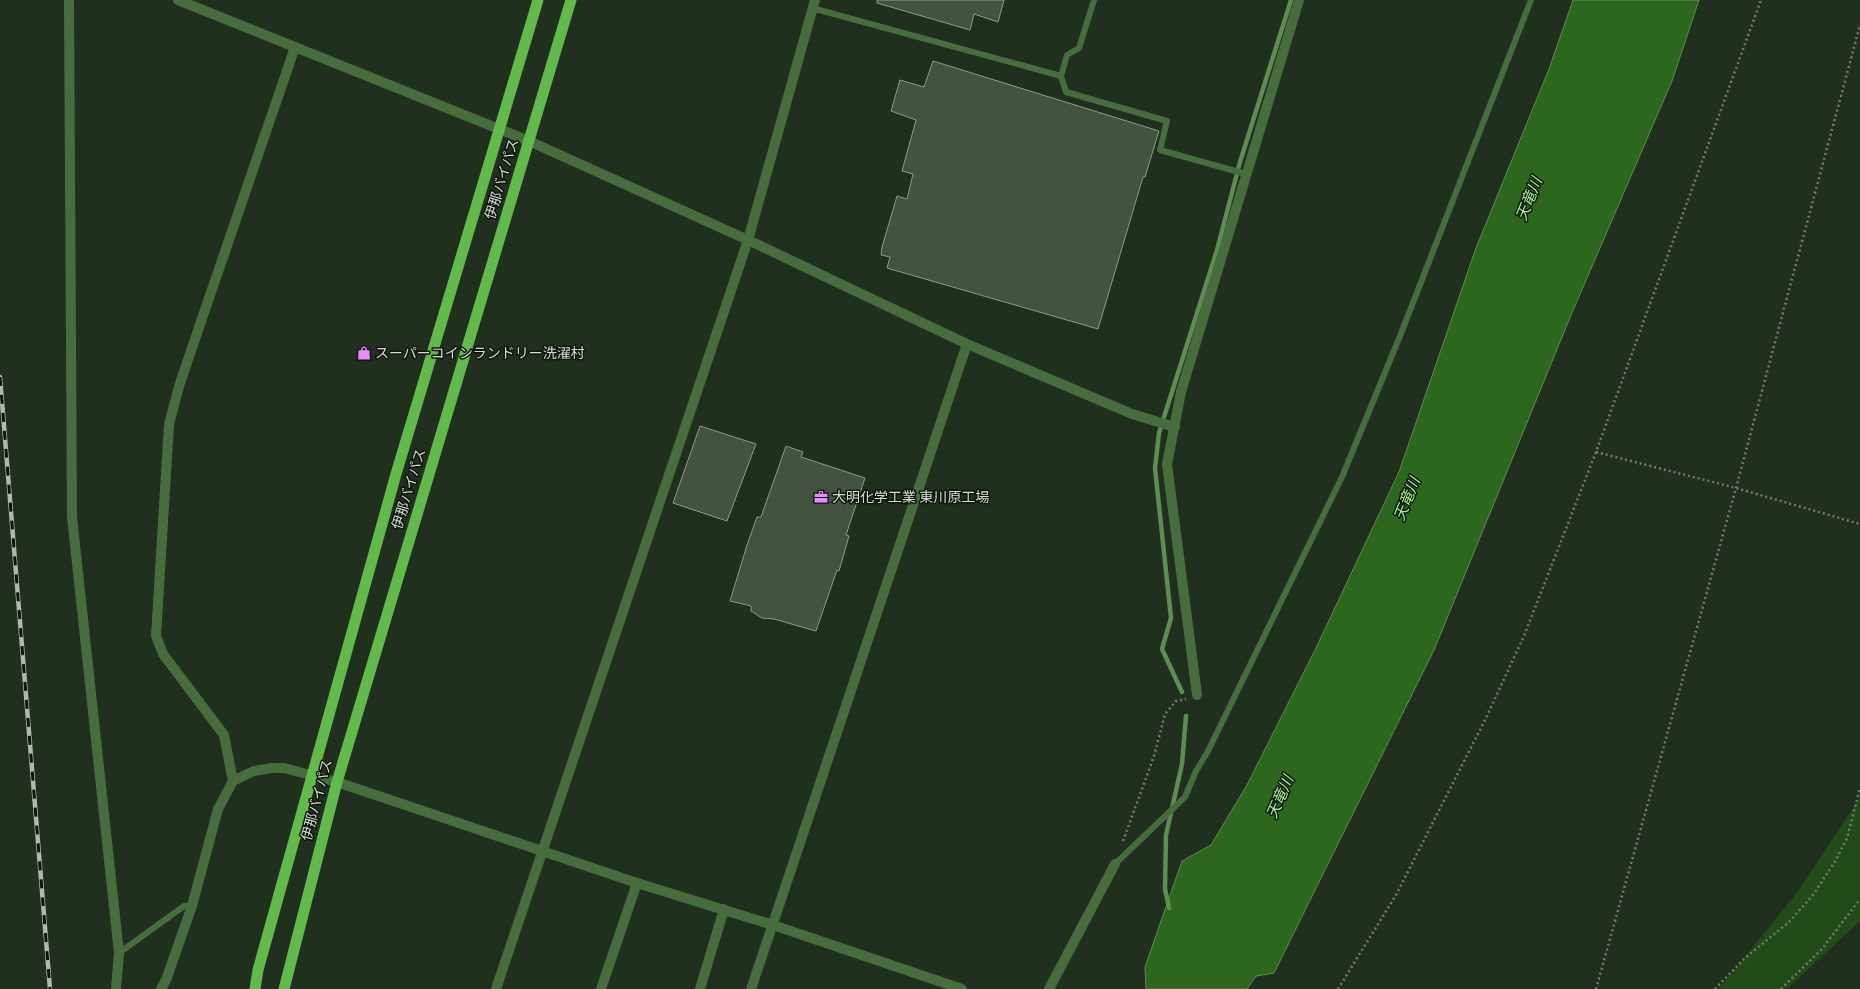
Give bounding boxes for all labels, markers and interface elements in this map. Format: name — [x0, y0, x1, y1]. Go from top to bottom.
street label: 伊那バイパス — [482, 136, 522, 222]
water label: 天竜川 — [1512, 173, 1547, 223]
shop icon: スーパーコインランドリー洗濯村 — [356, 345, 372, 361]
place label: スーパーコインランドリー洗濯村 — [375, 345, 585, 362]
street label: 伊那バイパス — [389, 446, 429, 532]
water label: 天竜川 — [1390, 473, 1425, 523]
office icon: 大明化学工業 東川原工場 — [813, 489, 829, 505]
place label: 大明化学工業 東川原工場 — [832, 489, 989, 506]
street label: 伊那バイパス — [298, 757, 336, 843]
water label: 天竜川 — [1263, 771, 1298, 821]

